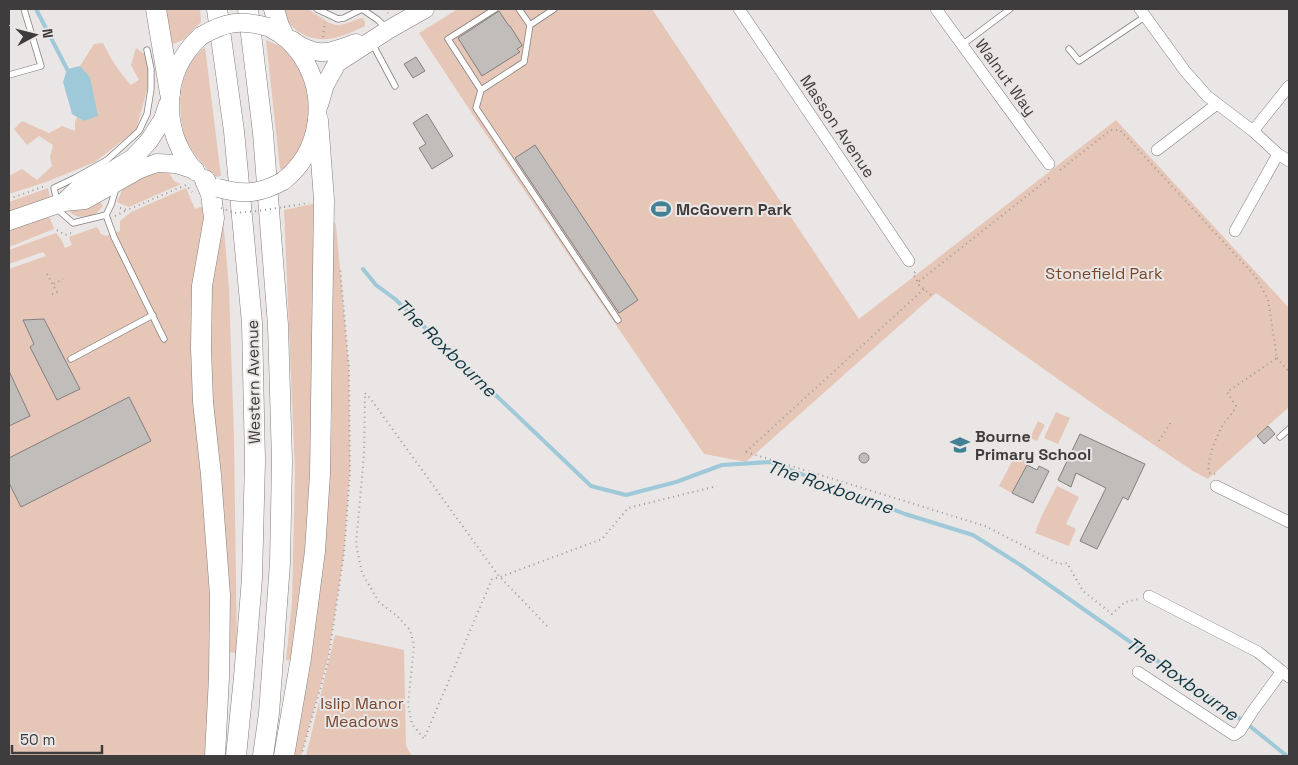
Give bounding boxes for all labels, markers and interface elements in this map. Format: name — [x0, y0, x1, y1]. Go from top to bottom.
north arrow — [10, 10, 60, 60]
text: N — [38, 28, 57, 39]
street label: Walnut Way — [971, 35, 1041, 120]
street label: Masson Avenue — [795, 71, 880, 182]
sports icon: McGovern Park — [650, 198, 672, 220]
place label: McGovern Park — [676, 199, 792, 220]
park label: Stonefield Park — [1045, 263, 1163, 284]
water label: The Roxbourne — [391, 294, 503, 403]
street label: Western Avenue — [242, 320, 265, 444]
place label: Bourne Primary School — [975, 426, 1091, 465]
school or university icon: Bourne Primary School — [949, 434, 971, 456]
water label: The Roxbourne — [764, 454, 897, 519]
water label: The Roxbourne — [1122, 631, 1244, 727]
park label: Islip Manor Meadows — [320, 693, 404, 732]
scale bar — [12, 722, 102, 754]
text: 50 m — [20, 730, 55, 749]

